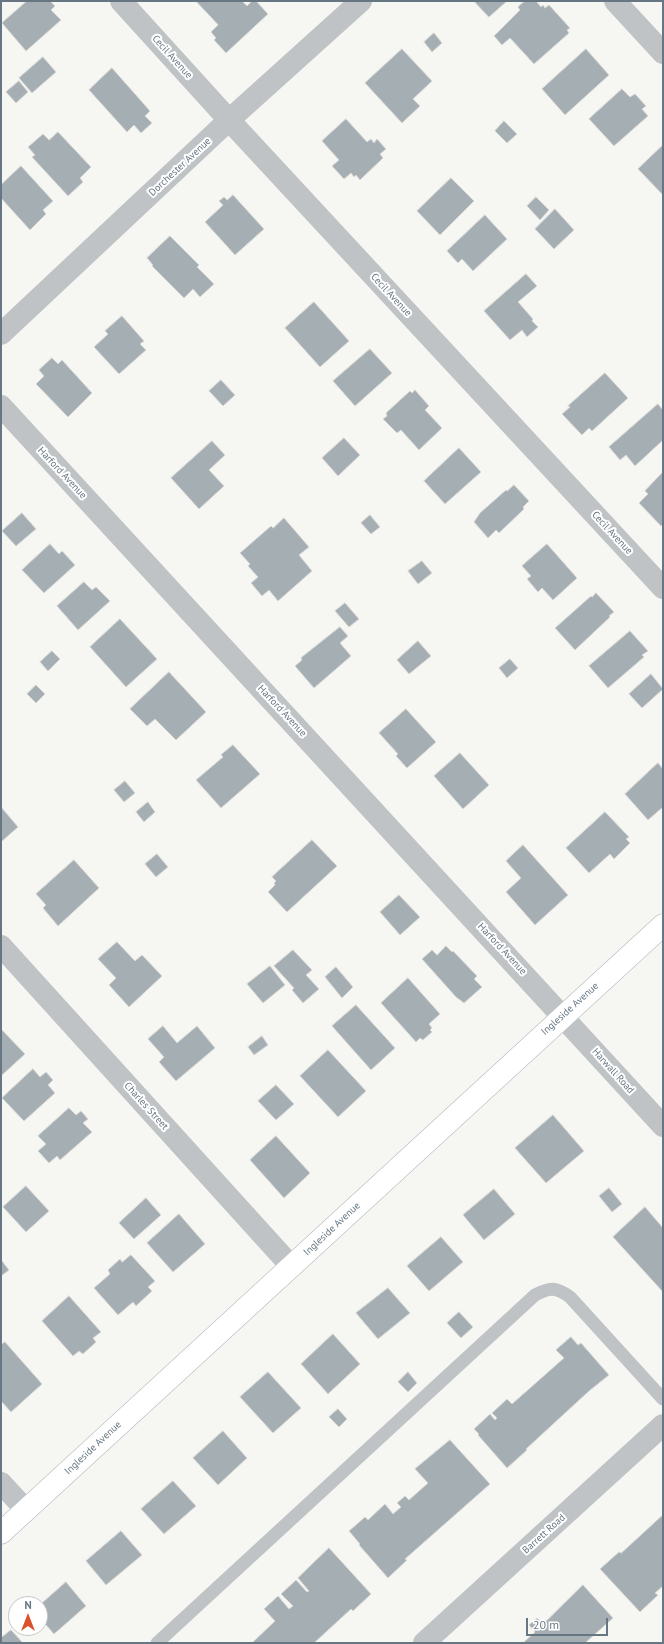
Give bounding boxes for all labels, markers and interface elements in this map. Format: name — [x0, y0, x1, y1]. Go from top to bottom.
street label: Cecil Avenue — [149, 33, 195, 81]
street label: Dorchester Avenue — [147, 135, 213, 199]
street label: Cecil Avenue — [368, 271, 414, 319]
street label: Harford Avenue — [35, 445, 89, 501]
street label: Cecil Avenue — [589, 509, 635, 557]
street label: Harford Avenue — [255, 683, 309, 739]
street label: Harford Avenue — [475, 921, 529, 977]
street label: Ingleside Avenue — [539, 980, 601, 1038]
street label: Harwall Road — [589, 1046, 637, 1096]
street label: Charles Street — [121, 1080, 171, 1132]
street label: Ingleside Avenue — [301, 1200, 363, 1258]
street label: Ingleside Avenue — [62, 1419, 124, 1477]
street label: Barrett Road — [520, 1512, 568, 1556]
north arrow — [8, 1596, 48, 1636]
text: N — [24, 1598, 32, 1612]
scale bar — [528, 1610, 610, 1636]
text: 20 m — [533, 1617, 559, 1632]

